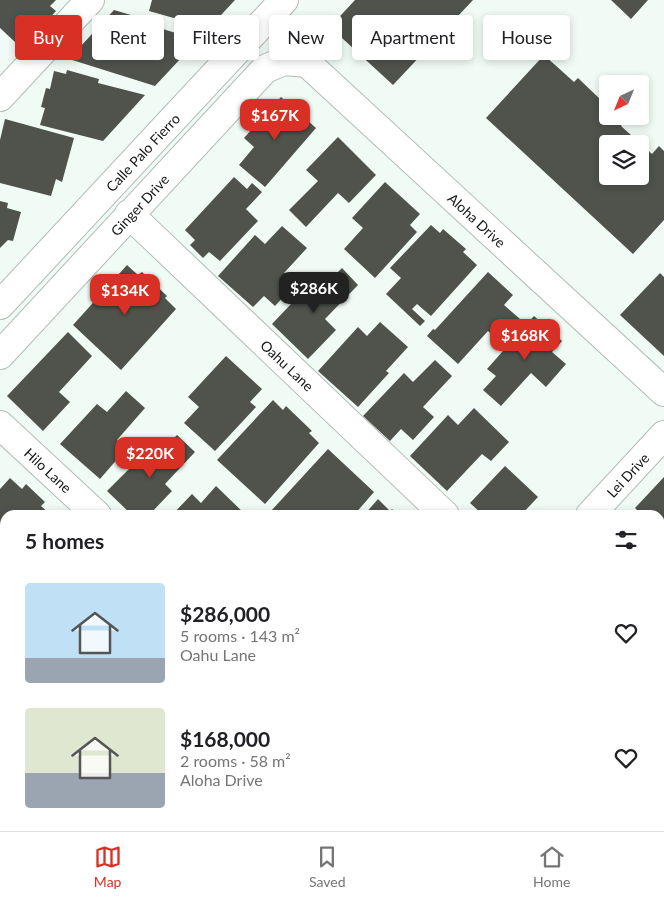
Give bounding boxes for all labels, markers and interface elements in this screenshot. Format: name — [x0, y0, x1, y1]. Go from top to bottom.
chip: Buy — [15, 15, 82, 60]
chip: Rent — [92, 15, 164, 60]
chip: Filters — [174, 15, 259, 60]
chip: New — [269, 15, 342, 60]
chip: Apartment — [352, 15, 473, 60]
chip: House — [483, 15, 570, 60]
north arrow — [599, 75, 649, 125]
map controls — [599, 75, 649, 185]
pin: $167K — [240, 98, 310, 141]
text: $167K — [251, 105, 299, 124]
street label: Calle Palo Fierro — [102, 109, 183, 195]
button: layers — [599, 135, 649, 185]
street label: Ginger Drive — [107, 170, 172, 239]
street label: Aloha Drive — [445, 189, 510, 251]
pin: $286K — [279, 272, 349, 314]
pin: $134K — [90, 274, 160, 316]
text: $286K — [290, 278, 338, 297]
text: $134K — [101, 280, 149, 299]
pin: $168K — [490, 318, 560, 361]
text: $168K — [501, 325, 549, 344]
street label: Oahu Lane — [258, 336, 318, 394]
pin: $220K — [115, 436, 185, 479]
text: $220K — [126, 443, 174, 462]
street label: Hilo Lane — [21, 444, 76, 496]
street label: Lei Drive — [603, 449, 652, 500]
icon: filters — [612, 526, 640, 554]
text: 5 homes — [25, 528, 104, 553]
text: $286,000 — [180, 601, 270, 626]
icon: home — [65, 603, 125, 663]
icon: heart — [612, 619, 640, 647]
text: 5 rooms · 143 m² — [180, 626, 300, 645]
text: Oahu Lane — [180, 645, 256, 664]
text: $168,000 — [180, 726, 270, 751]
icon: home — [65, 728, 125, 788]
icon: heart — [612, 744, 640, 772]
text: 2 rooms · 58 m² — [180, 751, 291, 770]
text: Aloha Drive — [180, 770, 263, 789]
tab: Map — [94, 843, 122, 890]
tab: Saved — [309, 843, 346, 890]
tab: Home — [533, 843, 570, 890]

